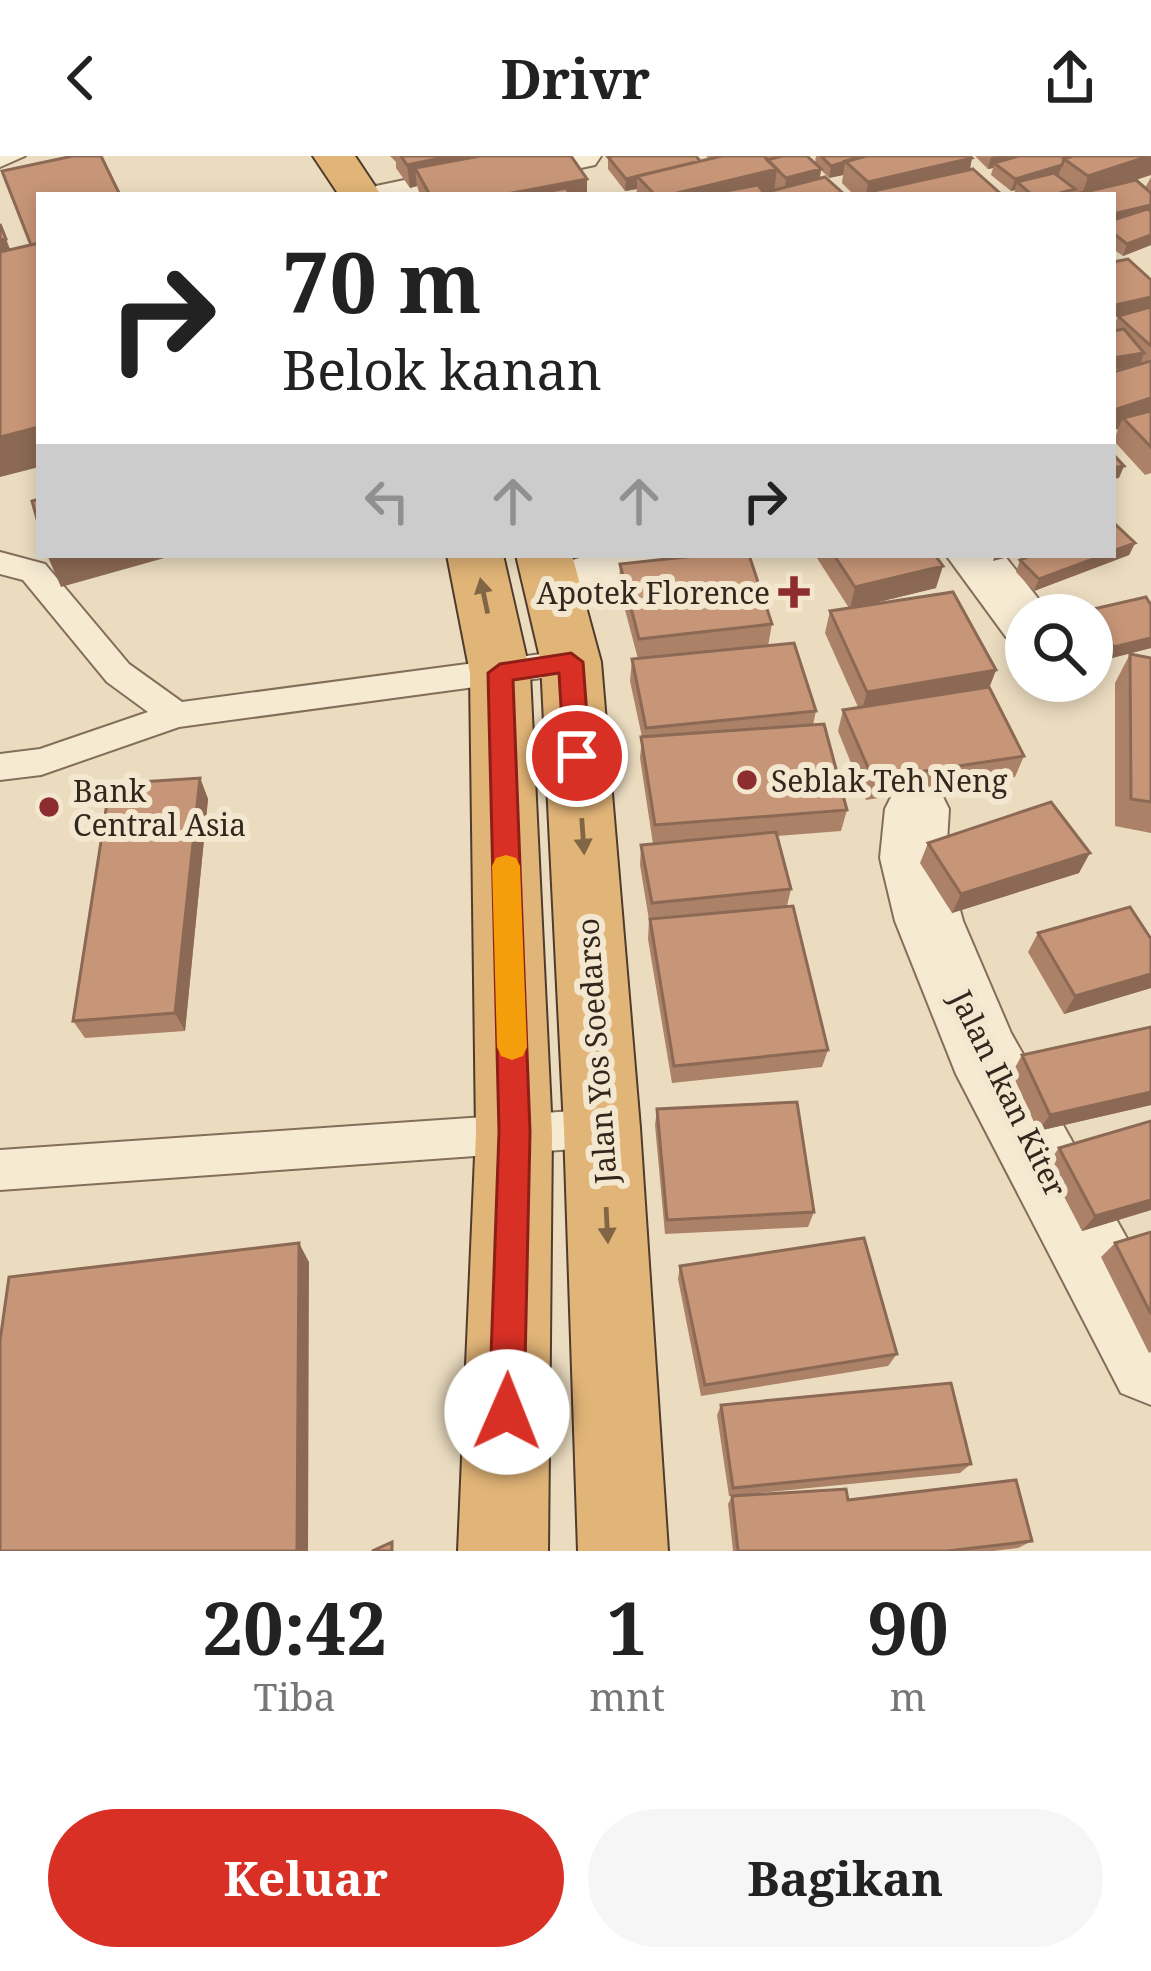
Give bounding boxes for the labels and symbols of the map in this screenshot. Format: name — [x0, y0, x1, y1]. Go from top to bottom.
place label: Apotek Florence — [537, 572, 770, 613]
one-way arrow — [474, 577, 493, 615]
marker: Apotek Florence — [781, 579, 807, 605]
pin — [526, 705, 628, 807]
place label: Seblak Teh Neng — [771, 760, 1008, 801]
marker: Seblak Teh Neng — [734, 767, 760, 793]
place label: Bank Central Asia — [73, 770, 246, 845]
marker: Bank Central Asia — [36, 794, 62, 820]
one-way arrow — [573, 818, 592, 855]
street label: Jalan Yos Soedarso — [566, 917, 626, 1186]
street label: Jalan Ikan Kiter — [941, 982, 1077, 1203]
one-way arrow — [598, 1207, 617, 1245]
position arrow — [444, 1349, 570, 1475]

